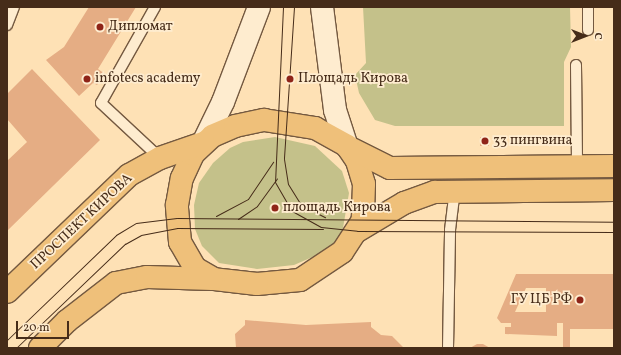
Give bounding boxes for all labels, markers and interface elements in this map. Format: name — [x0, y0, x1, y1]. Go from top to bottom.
north arrow — [565, 16, 605, 56]
place label: Дипломат — [108, 19, 173, 35]
marker: Дипломат — [95, 22, 105, 32]
text: С — [590, 32, 605, 40]
place label: infotecs academy — [95, 71, 200, 87]
place label: Площадь Кирова — [298, 71, 408, 87]
marker: infotecs academy — [82, 74, 92, 84]
marker: Площадь Кирова — [285, 74, 295, 84]
place label: 33 пингвина — [493, 133, 573, 149]
marker: 33 пингвина — [480, 136, 490, 146]
street label: ПРОСПЕКТ КИРОВА — [27, 170, 137, 274]
place label: площадь Кирова — [283, 200, 391, 216]
marker: площадь Кирова — [270, 203, 280, 213]
place label: ГУ ЦБ РФ — [510, 292, 572, 308]
marker: ГУ ЦБ РФ — [575, 295, 585, 305]
scale bar — [18, 313, 71, 339]
text: 20 m — [23, 320, 50, 336]

